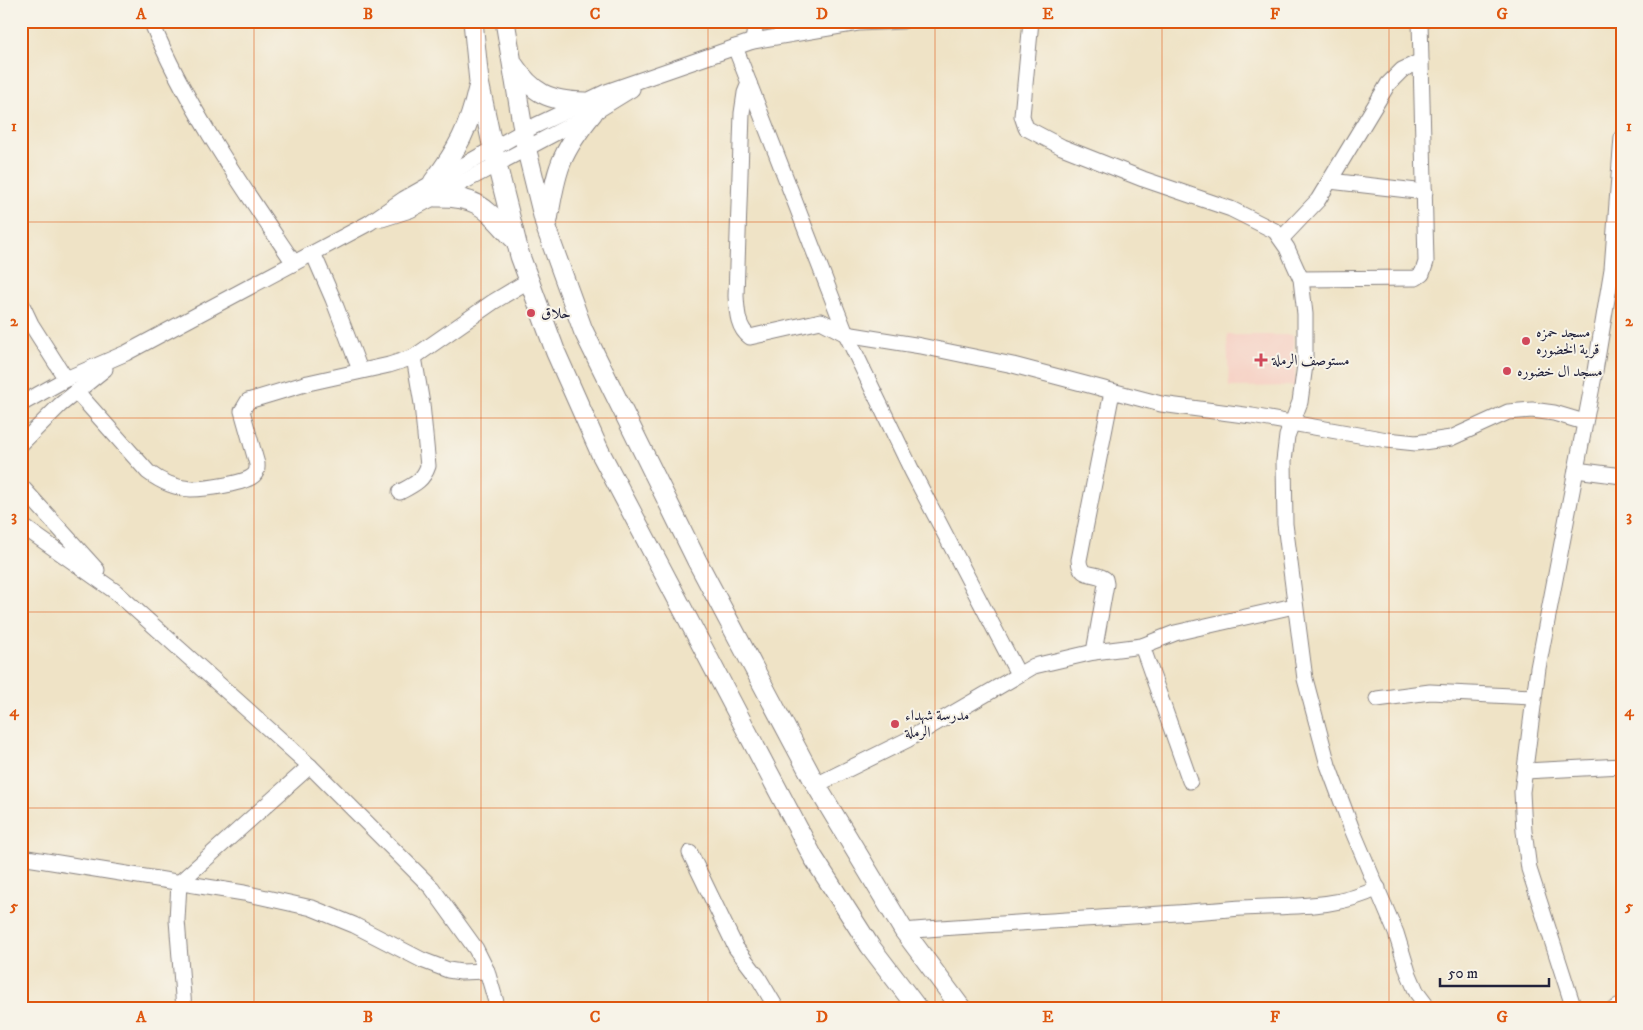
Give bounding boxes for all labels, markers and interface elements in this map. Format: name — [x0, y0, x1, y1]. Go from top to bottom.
text: A — [135, 4, 147, 24]
text: B — [363, 4, 373, 24]
text: C — [590, 4, 600, 24]
text: D — [816, 4, 828, 24]
text: E — [1042, 4, 1054, 24]
text: F — [1270, 4, 1280, 24]
text: G — [1496, 4, 1508, 24]
text: 1 — [11, 116, 17, 136]
text: 1 — [1626, 116, 1632, 136]
place label: حلاق — [541, 304, 571, 323]
marker: حلاق — [525, 307, 537, 319]
text: 2 — [10, 311, 19, 331]
text: 2 — [1625, 311, 1634, 331]
place label: مسجد حمزه قرية الخضوره — [1536, 323, 1599, 359]
marker: مسجد حمزه قرية الخضوره — [1520, 335, 1532, 347]
place label: مستوصف الرملة — [1271, 351, 1350, 370]
marker: مستوصف الرملة — [1254, 353, 1268, 367]
place label: مسجد ال خضوره — [1517, 362, 1603, 381]
marker: مسجد ال خضوره — [1501, 365, 1513, 377]
text: 3 — [11, 506, 17, 526]
text: 3 — [1626, 506, 1632, 526]
text: 4 — [8, 701, 19, 721]
text: 4 — [1623, 701, 1634, 721]
place label: مدرسة شهداء الرملة — [904, 706, 969, 742]
marker: مدرسة شهداء الرملة — [889, 718, 901, 730]
text: 5 — [9, 896, 18, 916]
text: 5 — [1624, 896, 1633, 916]
scale bar — [1440, 955, 1549, 987]
text: 50 m — [1448, 964, 1478, 983]
text: A — [135, 1007, 147, 1027]
text: B — [363, 1007, 373, 1027]
text: C — [590, 1007, 600, 1027]
text: D — [816, 1007, 828, 1027]
text: E — [1042, 1007, 1054, 1027]
text: F — [1270, 1007, 1280, 1027]
text: G — [1496, 1007, 1508, 1027]

